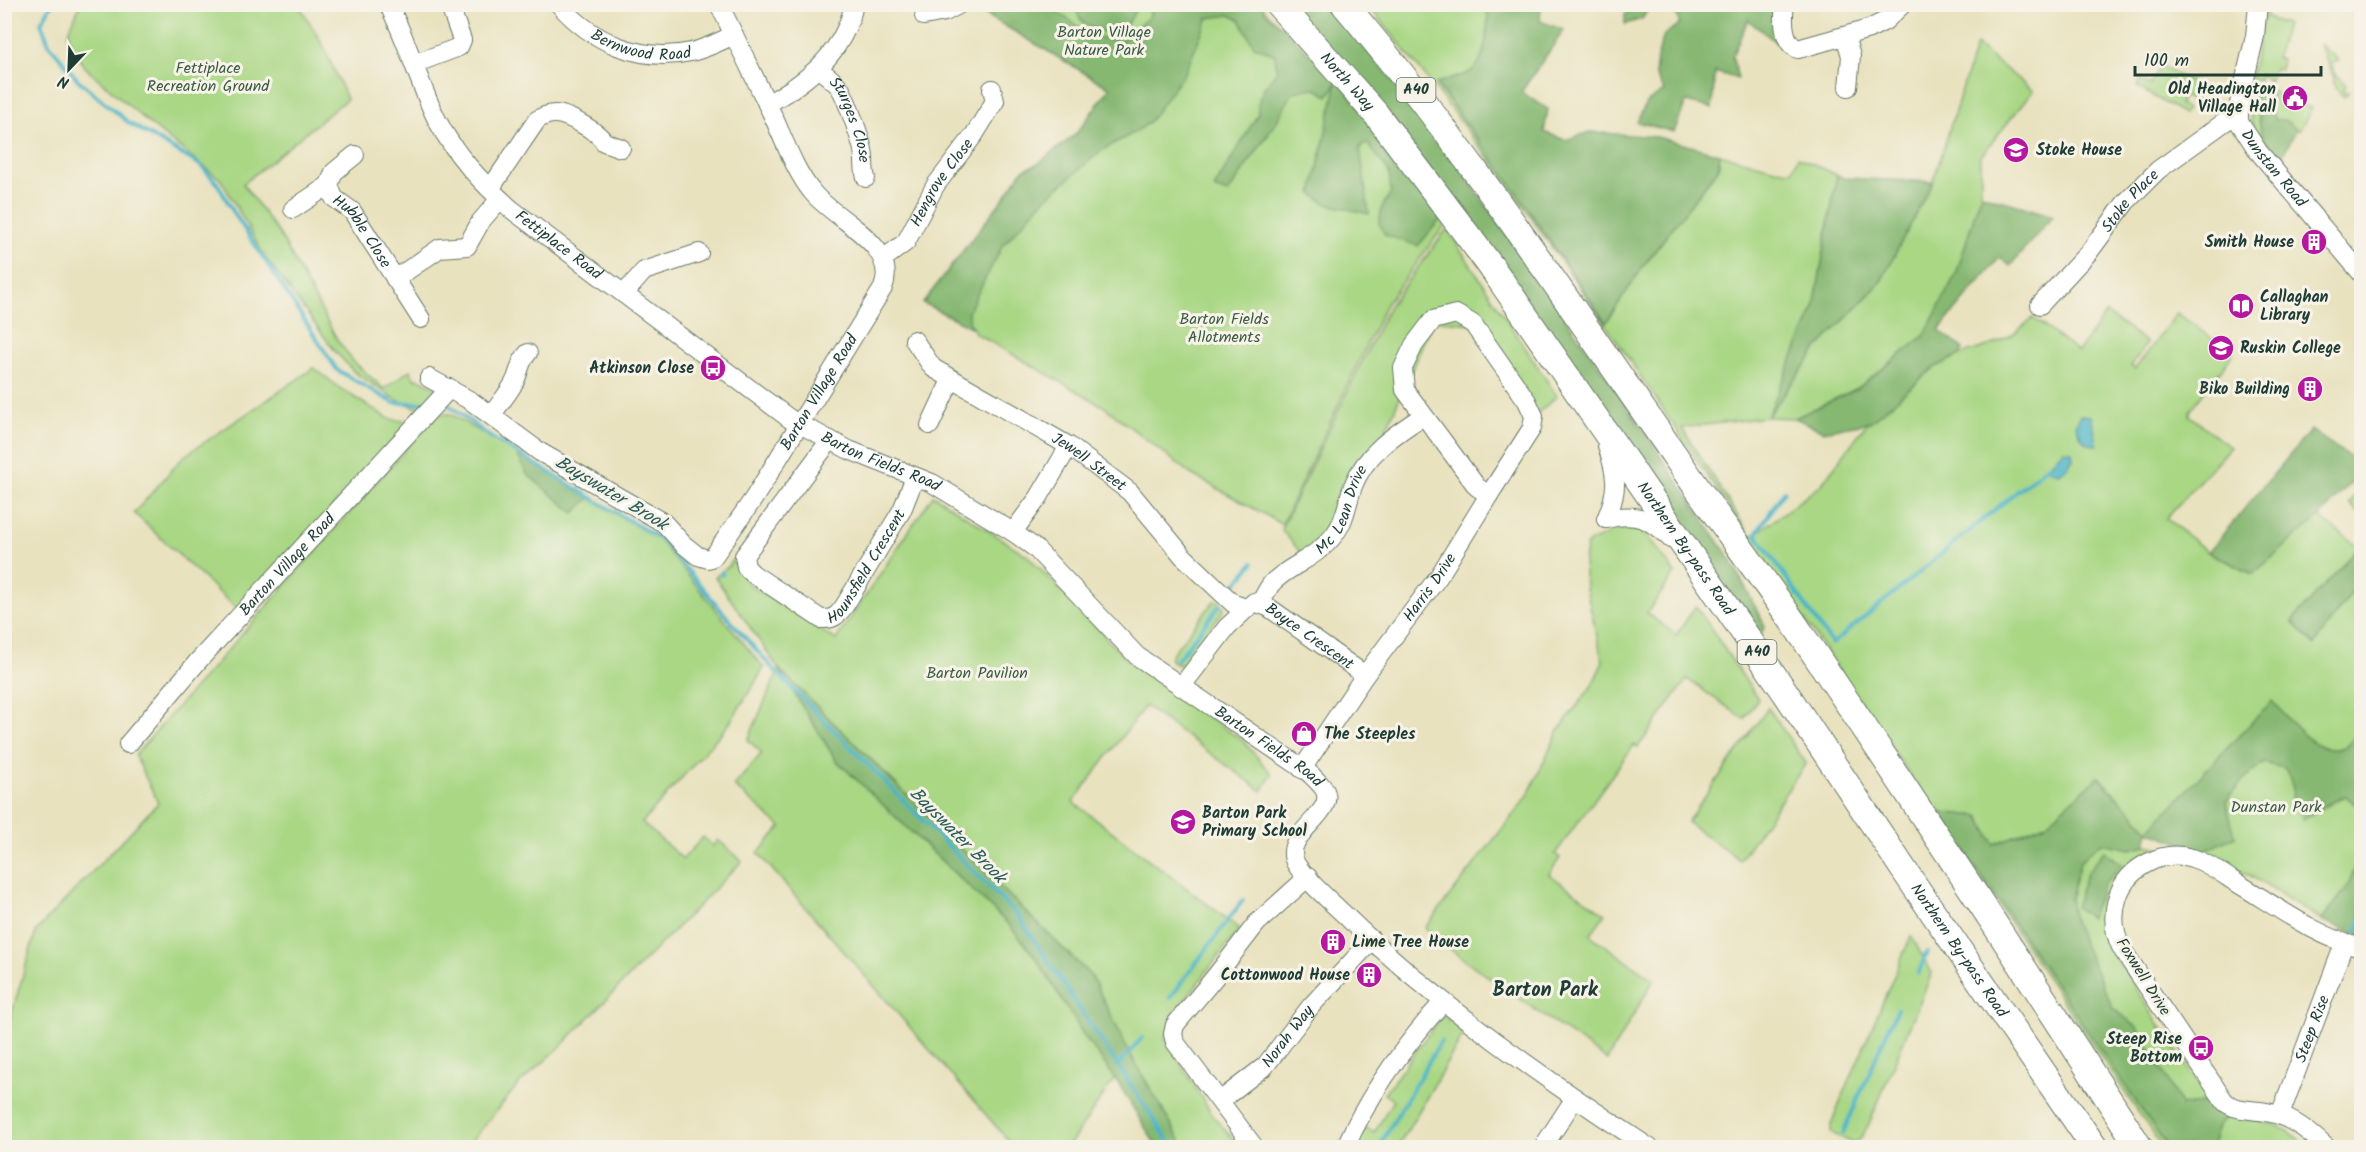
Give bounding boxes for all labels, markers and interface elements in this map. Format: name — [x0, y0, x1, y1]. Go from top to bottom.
park label: Barton Village Nature Park — [1057, 20, 1151, 63]
street label: Bernwood Road — [586, 23, 694, 67]
north arrow — [39, 39, 99, 99]
scale bar — [2135, 39, 2321, 77]
street label: North Way — [1314, 46, 1381, 117]
text: 100 m — [2144, 47, 2189, 76]
park label: Fettiplace Recreation Ground — [147, 56, 270, 99]
text: N — [54, 68, 73, 95]
street label: Sturges Close — [823, 71, 877, 163]
place label: Old Headington Village Hall — [2168, 77, 2277, 120]
road number: A40 — [1396, 78, 1436, 102]
public building icon: Old Headington Village Hall — [2280, 83, 2310, 113]
street label: Dunstan Road — [2235, 124, 2314, 214]
street label: Hengrove Close — [903, 133, 980, 231]
school or university icon: Stoke House — [2001, 135, 2031, 165]
place label: Stoke House — [2036, 138, 2122, 163]
street label: Stoke Place — [2095, 163, 2165, 238]
street label: Hubble Close — [327, 188, 398, 273]
street label: Fettiplace Road — [510, 204, 608, 287]
building icon: Smith House — [2299, 227, 2329, 257]
place label: Smith House — [2205, 230, 2294, 255]
place label: Callaghan Library — [2260, 285, 2329, 328]
library icon: Callaghan Library — [2226, 291, 2256, 321]
park label: Barton Fields Allotments — [1179, 307, 1269, 350]
street label: Barton Village Road — [774, 328, 865, 455]
school or university icon: Ruskin College — [2206, 333, 2236, 363]
place label: Ruskin College — [2240, 336, 2341, 361]
bus stop icon: Atkinson Close — [698, 353, 728, 383]
place label: Atkinson Close — [589, 356, 694, 381]
building icon: Biko Building — [2295, 374, 2325, 404]
place label: Biko Building — [2199, 377, 2290, 402]
street label: Barton Fields Road — [816, 425, 947, 499]
street label: Jewell Street — [1047, 426, 1132, 498]
water label: Bayswater Brook — [549, 449, 675, 540]
street label: Mc Lean Drive — [1310, 460, 1374, 561]
street label: Northern By-pass Road — [1631, 476, 1742, 621]
street label: Hounsfield Crescent — [823, 504, 913, 631]
street label: Barton Village Road — [233, 507, 342, 622]
street label: Harris Drive — [1396, 548, 1463, 627]
street label: Boyce Crescent — [1260, 596, 1360, 677]
road number: A40 — [1738, 640, 1776, 664]
park label: Barton Pavilion — [926, 661, 1028, 686]
street label: Barton Fields Road — [1209, 700, 1330, 794]
shop icon: The Steeples — [1289, 719, 1319, 749]
place label: The Steeples — [1324, 722, 1416, 747]
water label: Bayswater Brook — [902, 781, 1014, 893]
park label: Dunstan Park — [2231, 795, 2322, 820]
place label: Barton Park Primary School — [1202, 801, 1308, 844]
school or university icon: Barton Park Primary School — [1168, 807, 1198, 837]
street label: Northern By-pass Road — [1904, 878, 2015, 1023]
building icon: Lime Tree House — [1318, 927, 1348, 957]
place label: Lime Tree House — [1352, 930, 1469, 955]
street label: Foxwell Drive — [2109, 933, 2177, 1021]
building icon: Cottonwood House — [1354, 960, 1384, 990]
place label: Cottonwood House — [1221, 963, 1350, 988]
district label: Barton Park — [1492, 975, 1599, 1007]
street label: Steep Rise — [2288, 991, 2336, 1066]
street label: Norah Way — [1255, 999, 1320, 1073]
place label: Steep Rise Bottom — [2107, 1027, 2182, 1070]
bus stop icon: Steep Rise Bottom — [2186, 1033, 2216, 1063]

